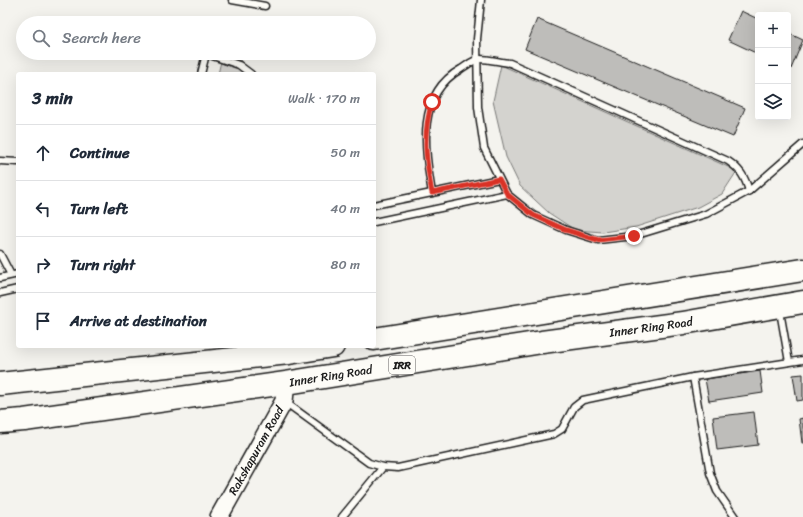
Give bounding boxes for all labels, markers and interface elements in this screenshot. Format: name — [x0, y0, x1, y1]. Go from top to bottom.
map controls — [755, 12, 791, 120]
button: + — [755, 12, 791, 48]
search box — [16, 16, 376, 60]
text: Search here — [62, 25, 141, 51]
icon: search — [30, 27, 52, 49]
button: − — [755, 48, 791, 84]
text: 3 min — [32, 83, 73, 113]
button: layers — [755, 84, 791, 120]
text: Walk · 170 m — [288, 87, 360, 110]
route start — [423, 93, 441, 111]
text: Continue — [70, 140, 130, 166]
text: 50 m — [330, 141, 360, 164]
icon: ahead — [32, 142, 54, 164]
text: Turn left — [70, 196, 128, 222]
text: 40 m — [330, 197, 360, 220]
icon: left — [32, 198, 54, 220]
route end — [625, 227, 643, 245]
text: Turn right — [70, 252, 135, 278]
text: 80 m — [331, 253, 360, 276]
icon: right — [32, 254, 54, 276]
text: Arrive at destination — [70, 308, 207, 334]
icon: arrive — [32, 310, 54, 332]
street label: Inner Ring Road — [607, 310, 695, 344]
road number: IRR — [389, 356, 415, 374]
street label: Inner Ring Road — [287, 358, 375, 393]
street label: Rakshapuram Road — [222, 401, 291, 499]

